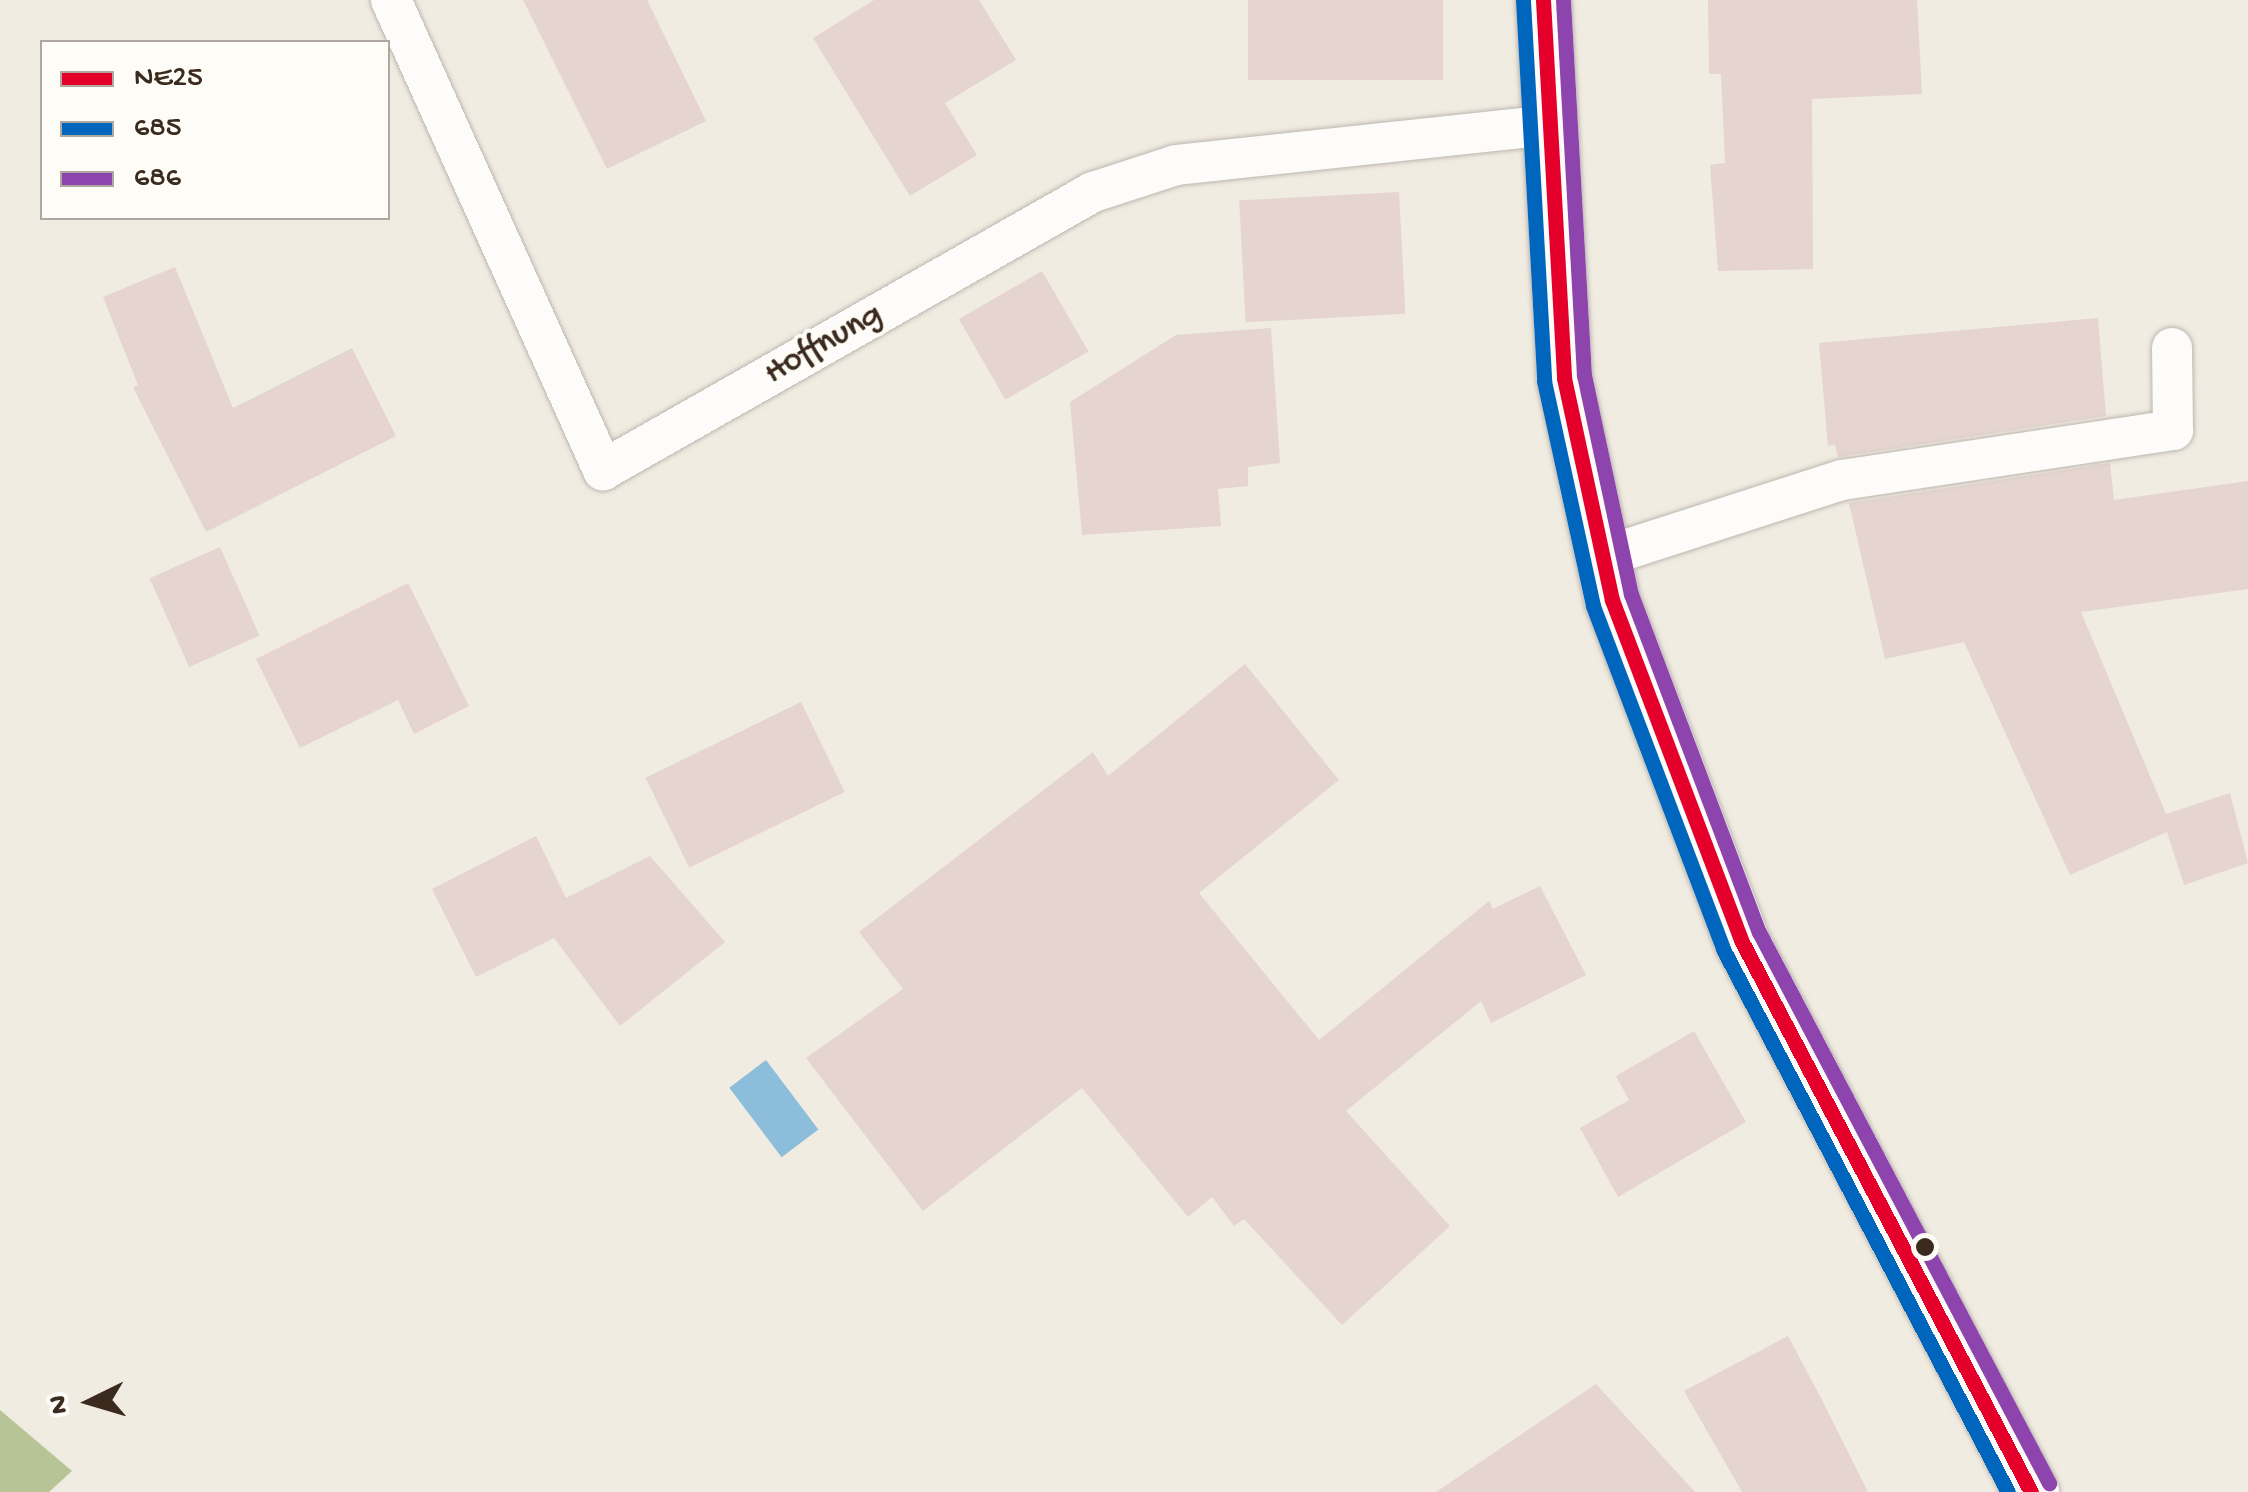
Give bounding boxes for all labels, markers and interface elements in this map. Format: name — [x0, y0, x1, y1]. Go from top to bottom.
legend — [40, 40, 390, 220]
text: NE25 — [134, 62, 203, 97]
text: 685 — [134, 112, 181, 147]
text: 686 — [134, 162, 181, 197]
street label: Hoffnung — [758, 295, 890, 395]
unlabelled marker — [1915, 1237, 1935, 1257]
north arrow — [40, 1352, 140, 1452]
text: N — [42, 1394, 77, 1415]

